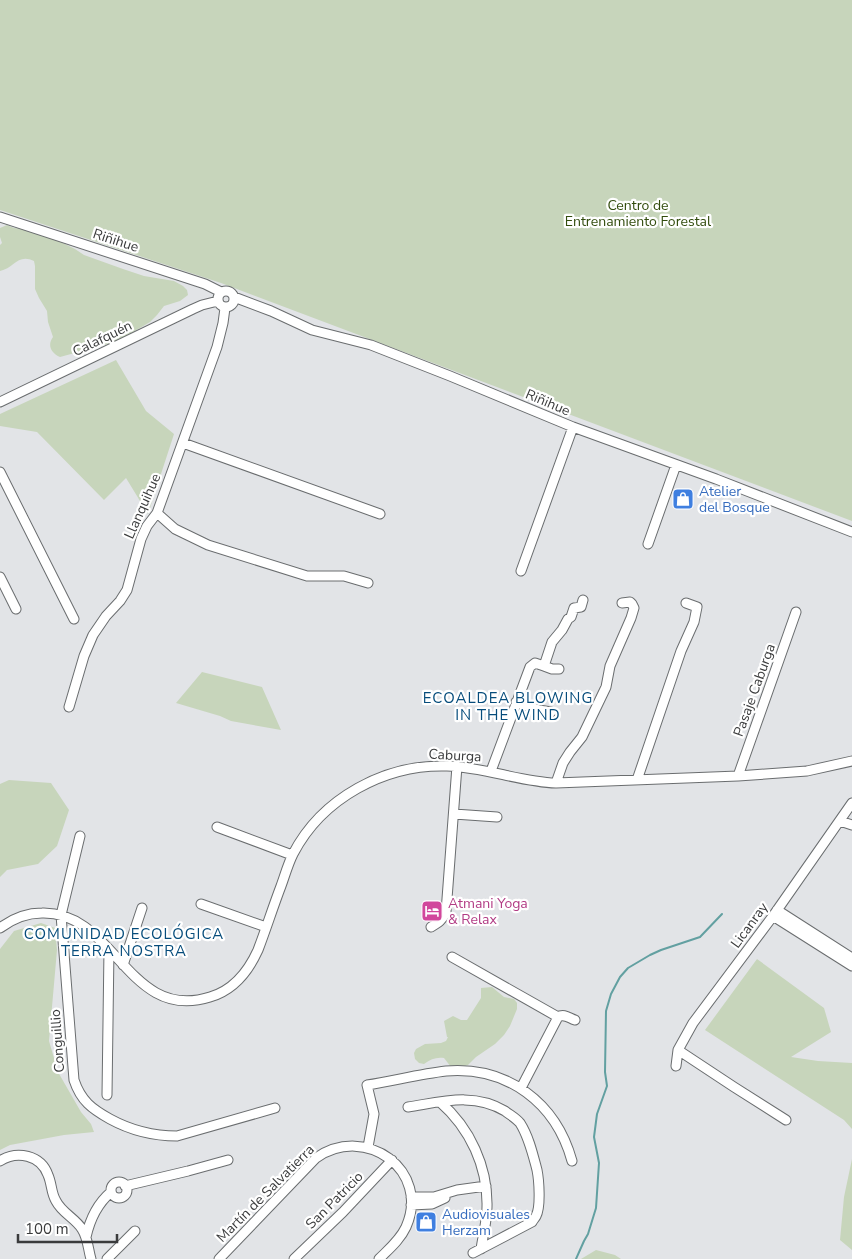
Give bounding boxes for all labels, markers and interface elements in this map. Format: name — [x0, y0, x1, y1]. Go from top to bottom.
park label: Centro de Entrenamiento Forestal — [565, 196, 712, 231]
street label: Riñihue — [91, 224, 141, 257]
street label: Calafquén — [69, 316, 135, 361]
street label: Riñihue — [522, 385, 573, 420]
street label: Llanquihue — [120, 471, 165, 542]
place label: Atelier del Bosque — [699, 482, 770, 517]
shop icon: Atelier del Bosque — [671, 487, 695, 511]
street label: Pasaje Caburga — [729, 641, 780, 739]
district label: ECOALDEA BLOWING IN THE WIND — [423, 688, 593, 725]
street label: Caburga — [428, 745, 482, 766]
place label: Atmani Yoga & Relax — [448, 894, 528, 929]
street label: Licanray — [726, 898, 773, 952]
hotel icon: Atmani Yoga & Relax — [420, 899, 444, 923]
district label: COMUNIDAD ECOLÓGICA TERRA NOSTRA — [24, 923, 224, 961]
street label: Conguillio — [46, 1009, 69, 1073]
street label: Martín de Salvatierra — [212, 1140, 318, 1246]
street label: San Patricio — [301, 1167, 367, 1233]
place label: Audiovisuales Herzam — [442, 1205, 530, 1240]
shop icon: Audiovisuales Herzam — [414, 1210, 438, 1234]
scale bar — [18, 1212, 116, 1244]
text: 100 m — [25, 1219, 69, 1239]

